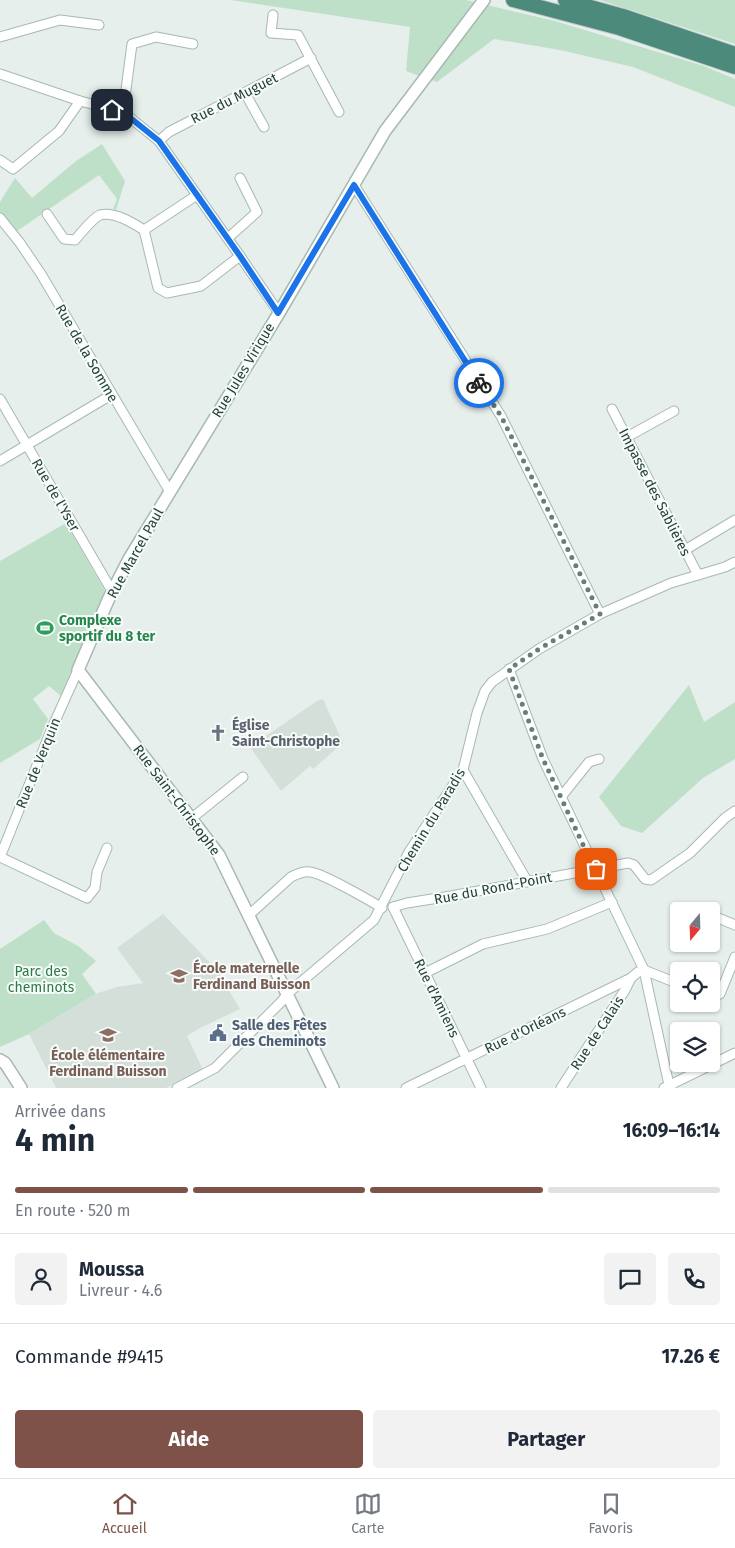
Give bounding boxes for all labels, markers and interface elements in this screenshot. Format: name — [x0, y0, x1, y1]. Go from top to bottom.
street label: Rue du Muguet — [188, 69, 281, 128]
pin — [91, 89, 133, 131]
icon: home — [98, 96, 126, 124]
street label: Rue de la Somme — [52, 301, 122, 405]
street label: Rue Jules Virique — [208, 320, 278, 421]
courier — [454, 358, 504, 408]
icon: bike — [465, 369, 493, 397]
street label: Impasse des Sablières — [615, 426, 694, 559]
street label: Rue de l'Yser — [28, 456, 84, 535]
street label: Rue Marcel Paul — [104, 505, 167, 601]
place label: Complexe sportif du 8 ter — [59, 612, 156, 645]
sports icon: Complexe sportif du 8 ter — [35, 618, 55, 638]
street label: Rue de Verquin — [13, 715, 64, 811]
place label: Église Saint-Christophe — [232, 716, 340, 750]
church icon: Église Saint-Christophe — [208, 723, 228, 743]
street label: Rue Saint-Christophe — [129, 741, 224, 859]
street label: Chemin du Paradis — [394, 765, 469, 875]
pin — [575, 848, 617, 890]
icon: bag — [582, 855, 610, 883]
street label: Rue du Rond-Point — [433, 869, 555, 908]
north arrow — [670, 902, 720, 952]
map controls — [670, 902, 720, 1072]
street label: Rue d'Amiens — [410, 956, 463, 1041]
place label: École maternelle Ferdinand Buisson — [193, 959, 310, 993]
button: locate — [670, 962, 720, 1012]
park label: Parc des cheminots — [8, 963, 75, 996]
school or university icon: École maternelle Ferdinand Buisson — [169, 966, 189, 986]
street label: Rue de Calais — [567, 993, 628, 1074]
street label: Rue d'Orléans — [482, 1003, 569, 1057]
place label: Salle des Fêtes des Cheminots — [232, 1017, 327, 1050]
button: layers — [670, 1022, 720, 1072]
public building icon: Salle des Fêtes des Cheminots — [208, 1023, 228, 1043]
school or university icon: École élémentaire Ferdinand Buisson — [98, 1025, 118, 1045]
place label: École élémentaire Ferdinand Buisson — [49, 1046, 167, 1080]
text: Arrivée dans — [15, 1102, 106, 1121]
text: 16:09–16:14 — [623, 1119, 720, 1142]
text: 4 min — [15, 1121, 95, 1159]
text: En route · 520 m — [15, 1201, 131, 1220]
button: person — [15, 1253, 67, 1305]
button: chat — [604, 1253, 656, 1305]
button: phone — [668, 1253, 720, 1305]
text: Moussa — [79, 1258, 144, 1281]
text: Livreur · 4.6 — [79, 1281, 162, 1300]
text: Commande #9415 — [15, 1345, 164, 1368]
text: 17.26 € — [661, 1345, 720, 1368]
button: Aide — [15, 1410, 363, 1468]
button: Partager — [373, 1410, 720, 1468]
tab: Accueil — [102, 1490, 147, 1537]
tab: Carte — [351, 1490, 384, 1537]
tab: Favoris — [589, 1490, 633, 1537]

